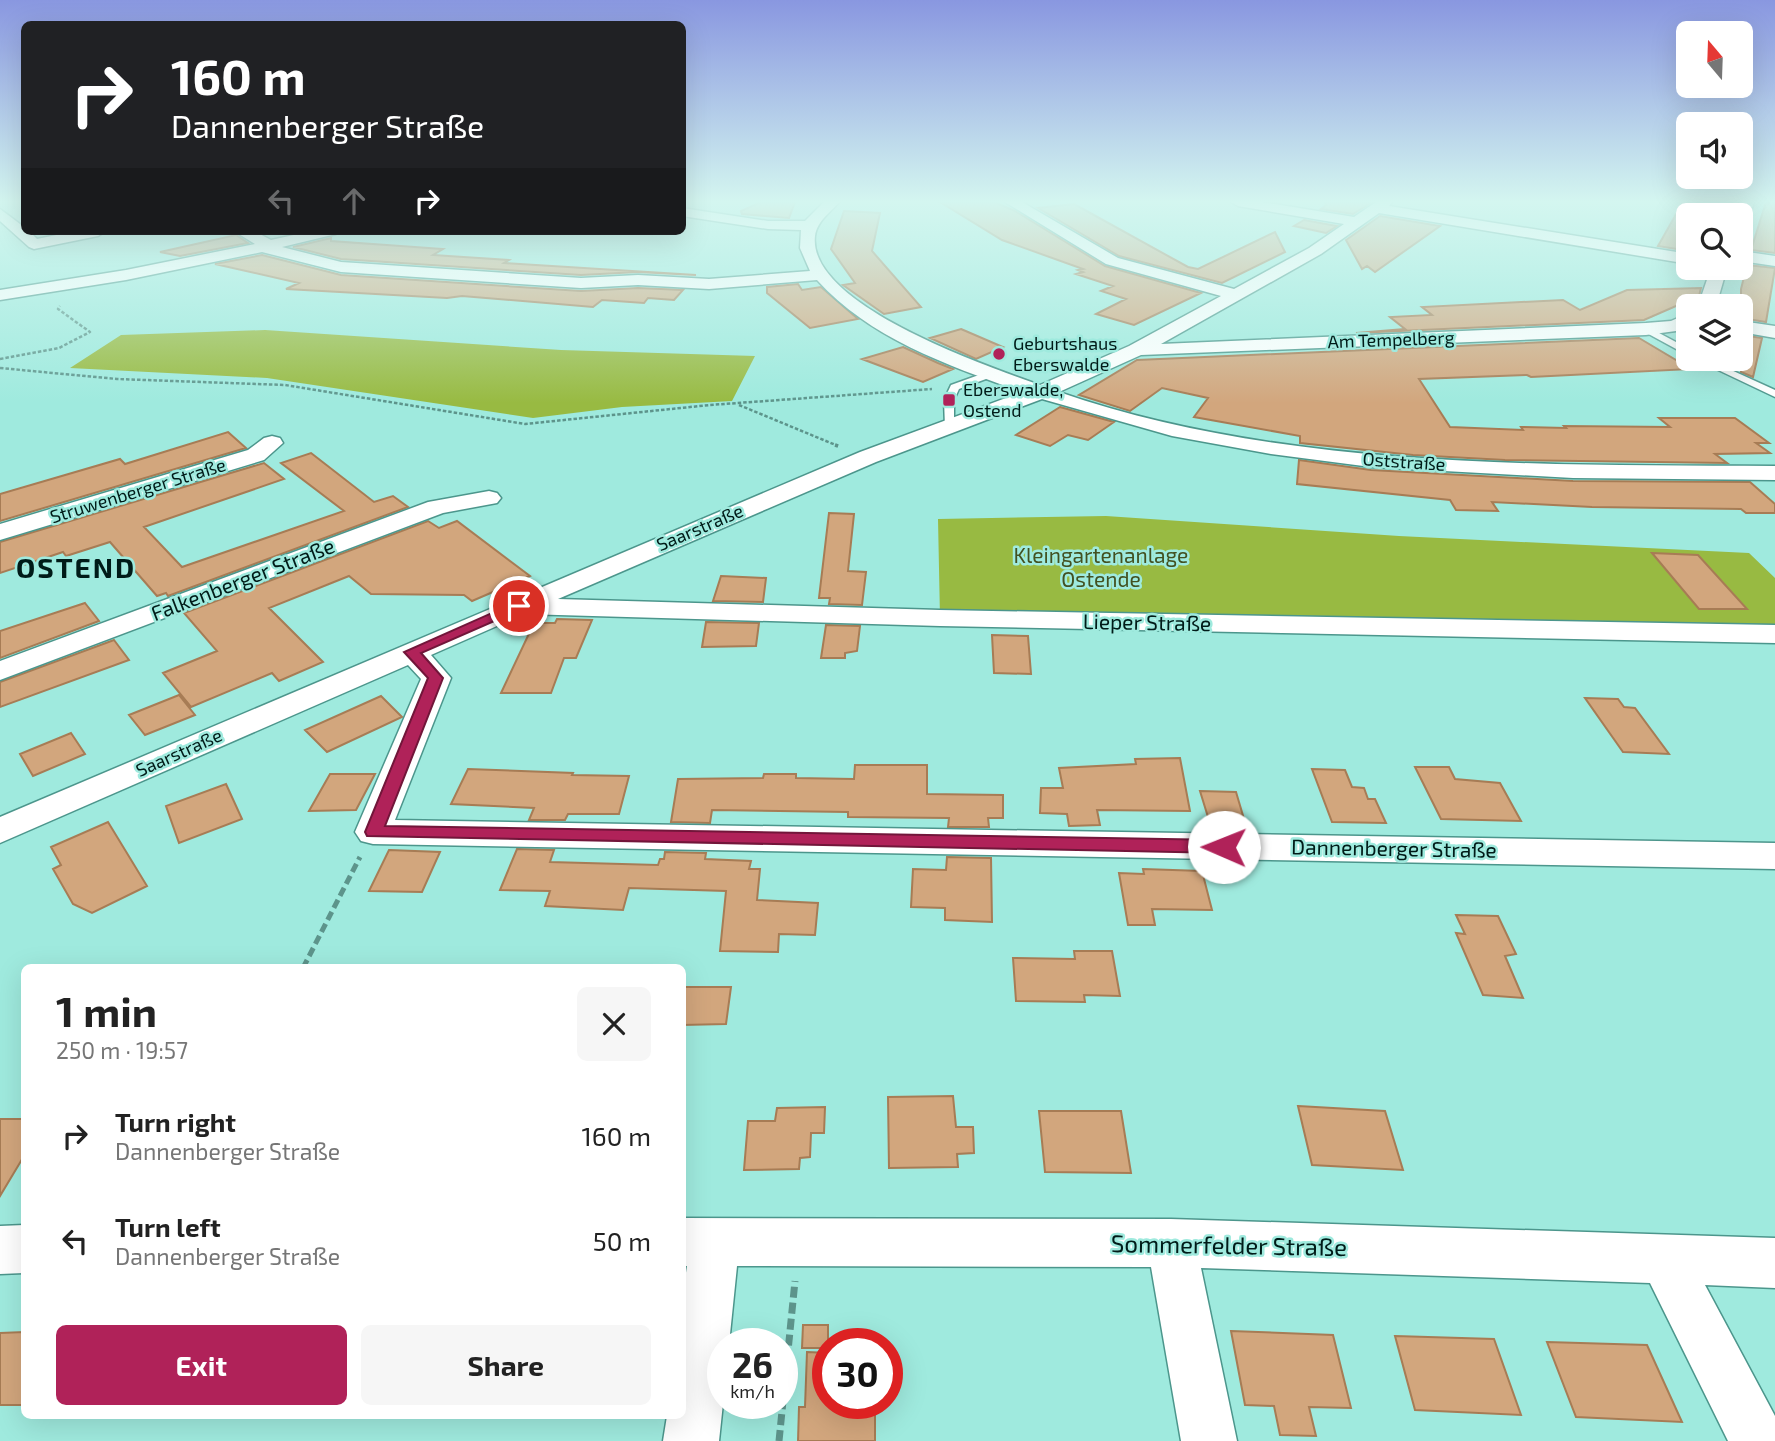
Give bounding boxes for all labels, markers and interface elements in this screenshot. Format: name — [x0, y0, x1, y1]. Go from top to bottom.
north arrow — [1676, 21, 1754, 98]
map controls — [1676, 21, 1753, 371]
text: 160 m — [171, 46, 306, 105]
icon: right — [56, 49, 147, 140]
text: Dannenberger Straße — [171, 106, 484, 144]
button: sound — [1676, 112, 1753, 189]
icon: left — [262, 182, 300, 220]
icon: ahead — [335, 182, 373, 220]
icon: right — [408, 182, 446, 220]
button: search — [1676, 203, 1753, 280]
button: layers — [1676, 294, 1753, 371]
street label: Am Tempelberg — [1327, 326, 1455, 352]
place label: Geburtshaus Eberswalde — [1013, 332, 1117, 375]
marker: Geburtshaus Eberswalde — [991, 346, 1007, 362]
place label: Eberswalde, Ostend — [963, 378, 1063, 421]
marker: Eberswalde, Ostend — [941, 392, 957, 408]
street label: Oststraße — [1362, 447, 1446, 475]
street label: Struwenberger Straße — [47, 453, 228, 527]
street label: Saarstraße — [653, 499, 746, 555]
street label: Falkenberger Straße — [147, 532, 338, 625]
park label: Kleingartenanlage Ostende — [1014, 542, 1188, 591]
district label: OSTEND — [16, 550, 136, 584]
pin — [489, 576, 549, 636]
icon: arrive — [500, 587, 538, 625]
street label: Lieper Straße — [1083, 608, 1211, 635]
street label: Saarstraße — [132, 723, 225, 781]
position arrow — [1187, 810, 1261, 884]
street label: Dannenberger Straße — [1291, 833, 1497, 862]
text: 1 min — [56, 985, 157, 1035]
button: close — [577, 987, 651, 1061]
text: 250 m · 19:57 — [56, 1036, 188, 1064]
text: Turn right — [115, 1106, 236, 1137]
icon: right — [56, 1117, 94, 1155]
text: 160 m — [582, 1120, 651, 1151]
text: Dannenberger Straße — [115, 1137, 340, 1165]
text: Turn left — [115, 1211, 221, 1242]
icon: left — [56, 1222, 94, 1260]
text: 50 m — [593, 1225, 651, 1256]
street label: Sommerfelder Straße — [1111, 1228, 1347, 1261]
text: Dannenberger Straße — [115, 1242, 340, 1270]
button: Exit — [56, 1325, 347, 1405]
button: Share — [361, 1325, 651, 1405]
speed limit sign: 30 — [812, 1328, 903, 1419]
text: 26 — [732, 1343, 773, 1385]
text: km/h — [730, 1380, 775, 1402]

